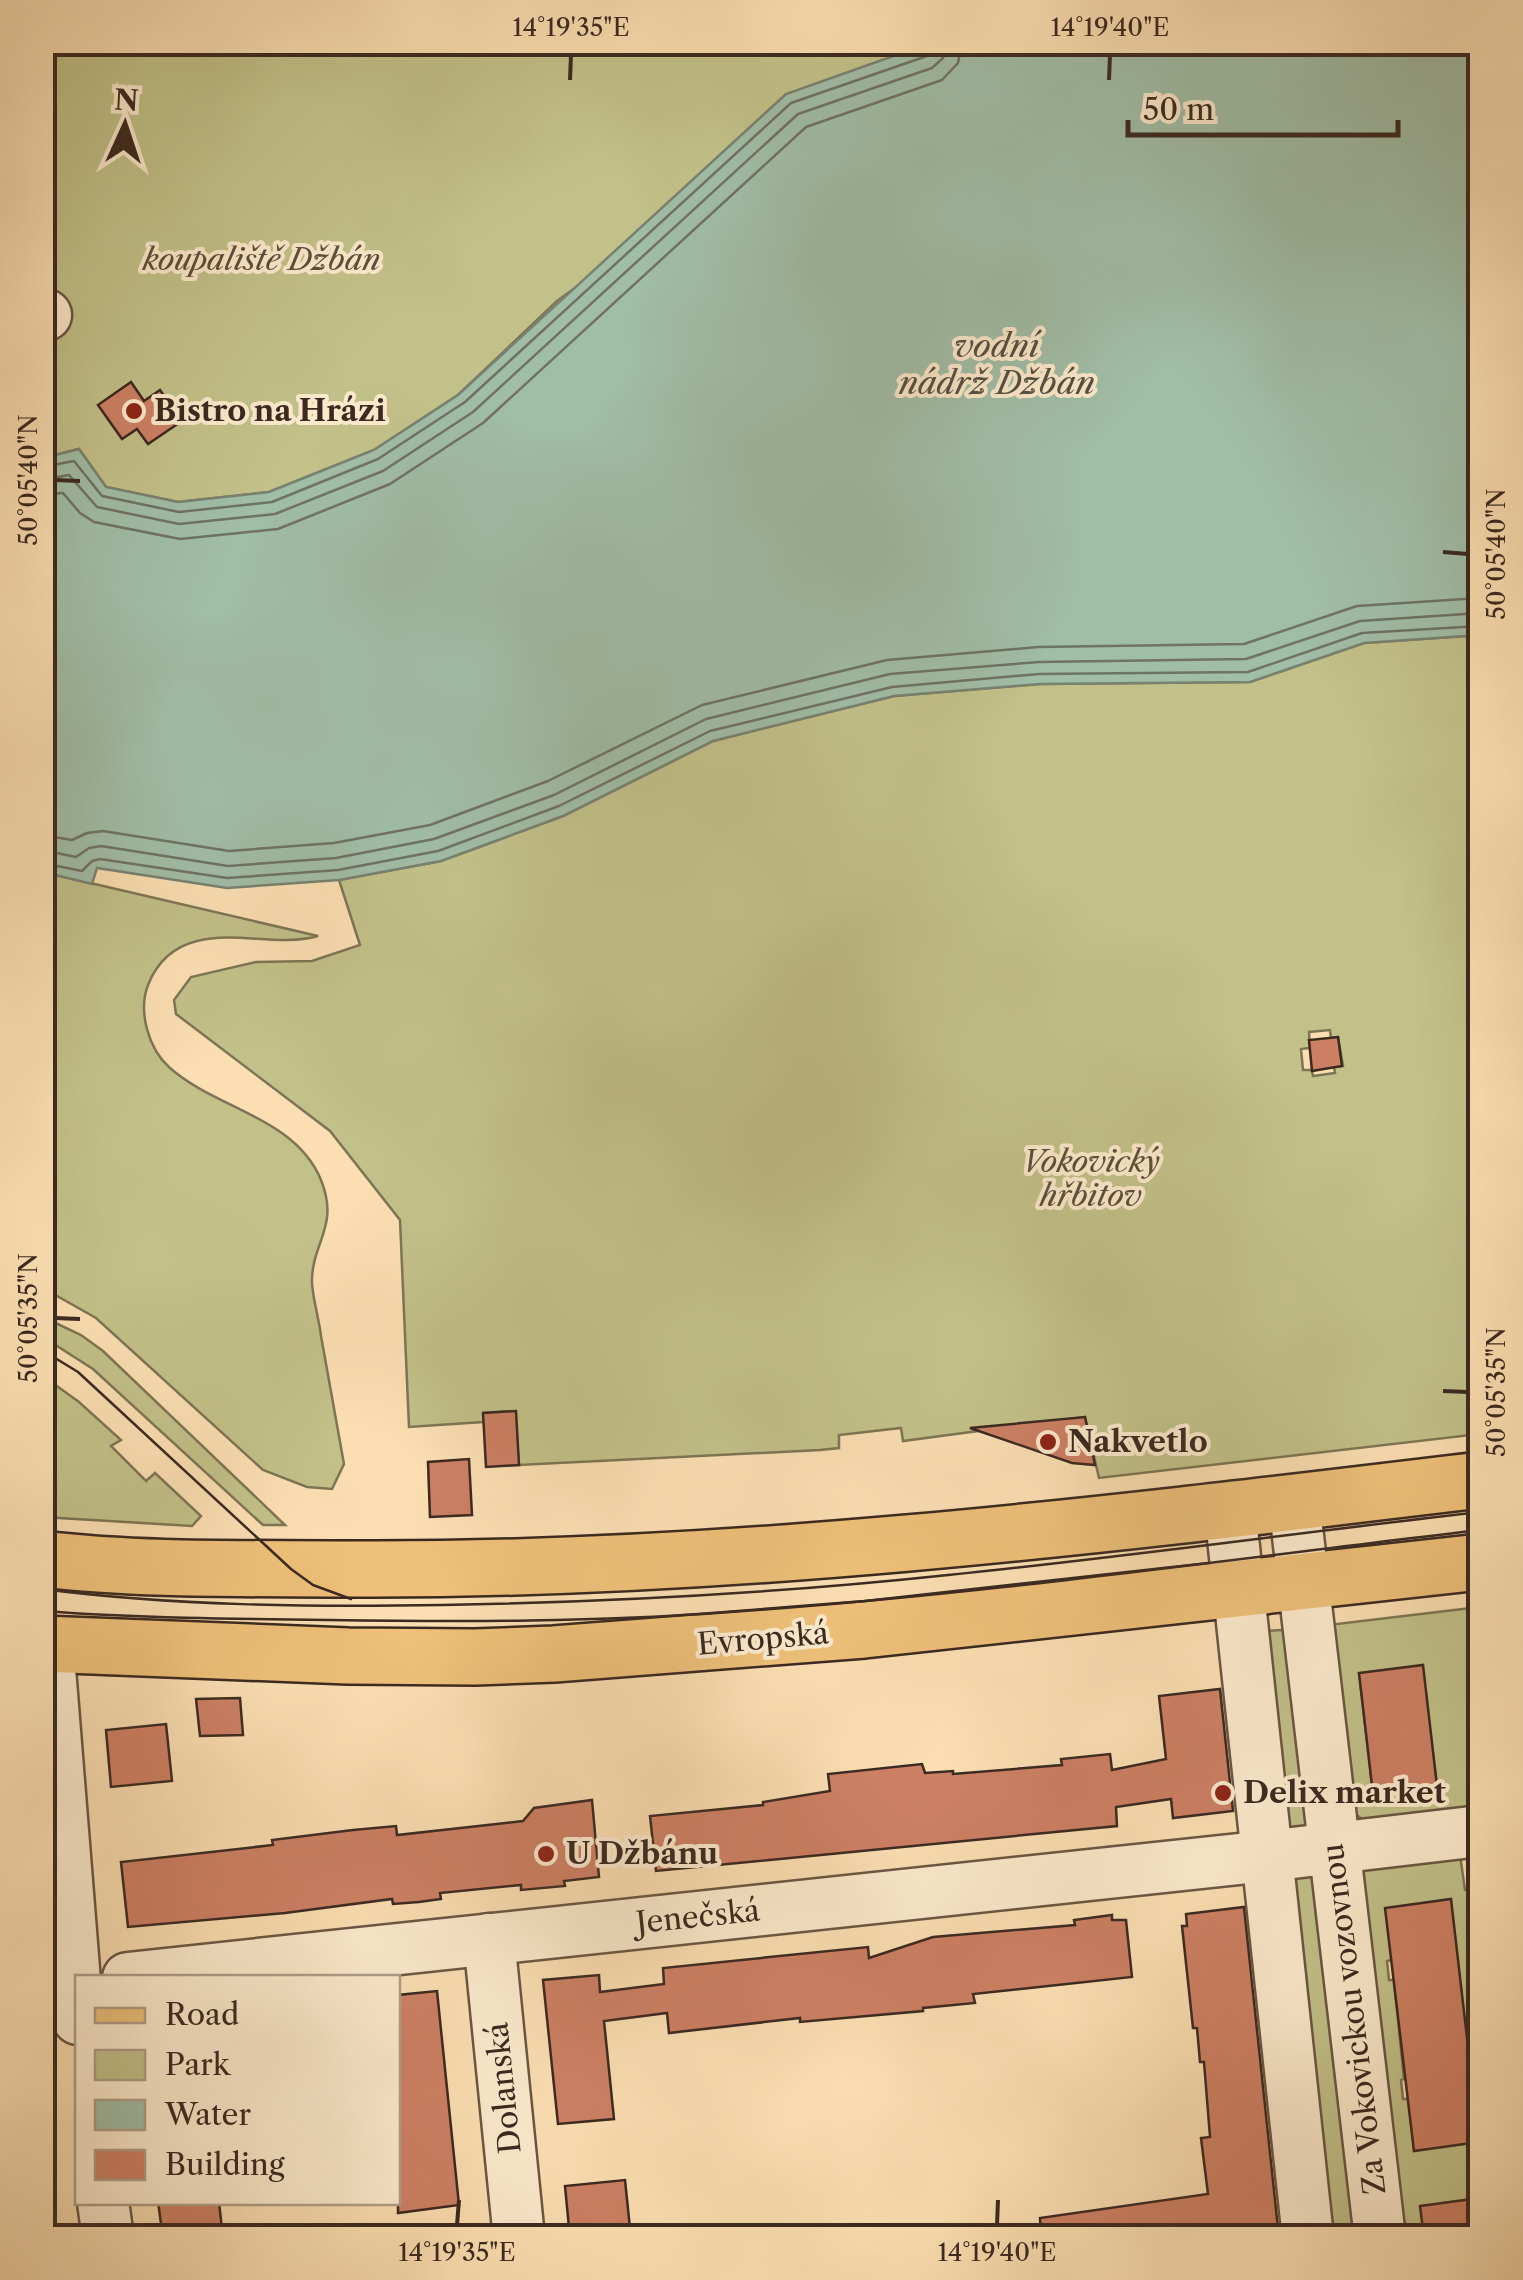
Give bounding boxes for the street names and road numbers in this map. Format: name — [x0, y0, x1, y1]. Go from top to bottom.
street label: Evropská — [696, 1614, 830, 1663]
street label: Za Vokovickou vozovnou — [1314, 1841, 1393, 2197]
street label: Jenečská — [630, 1892, 762, 1942]
street label: Dolanská — [478, 2020, 529, 2156]

